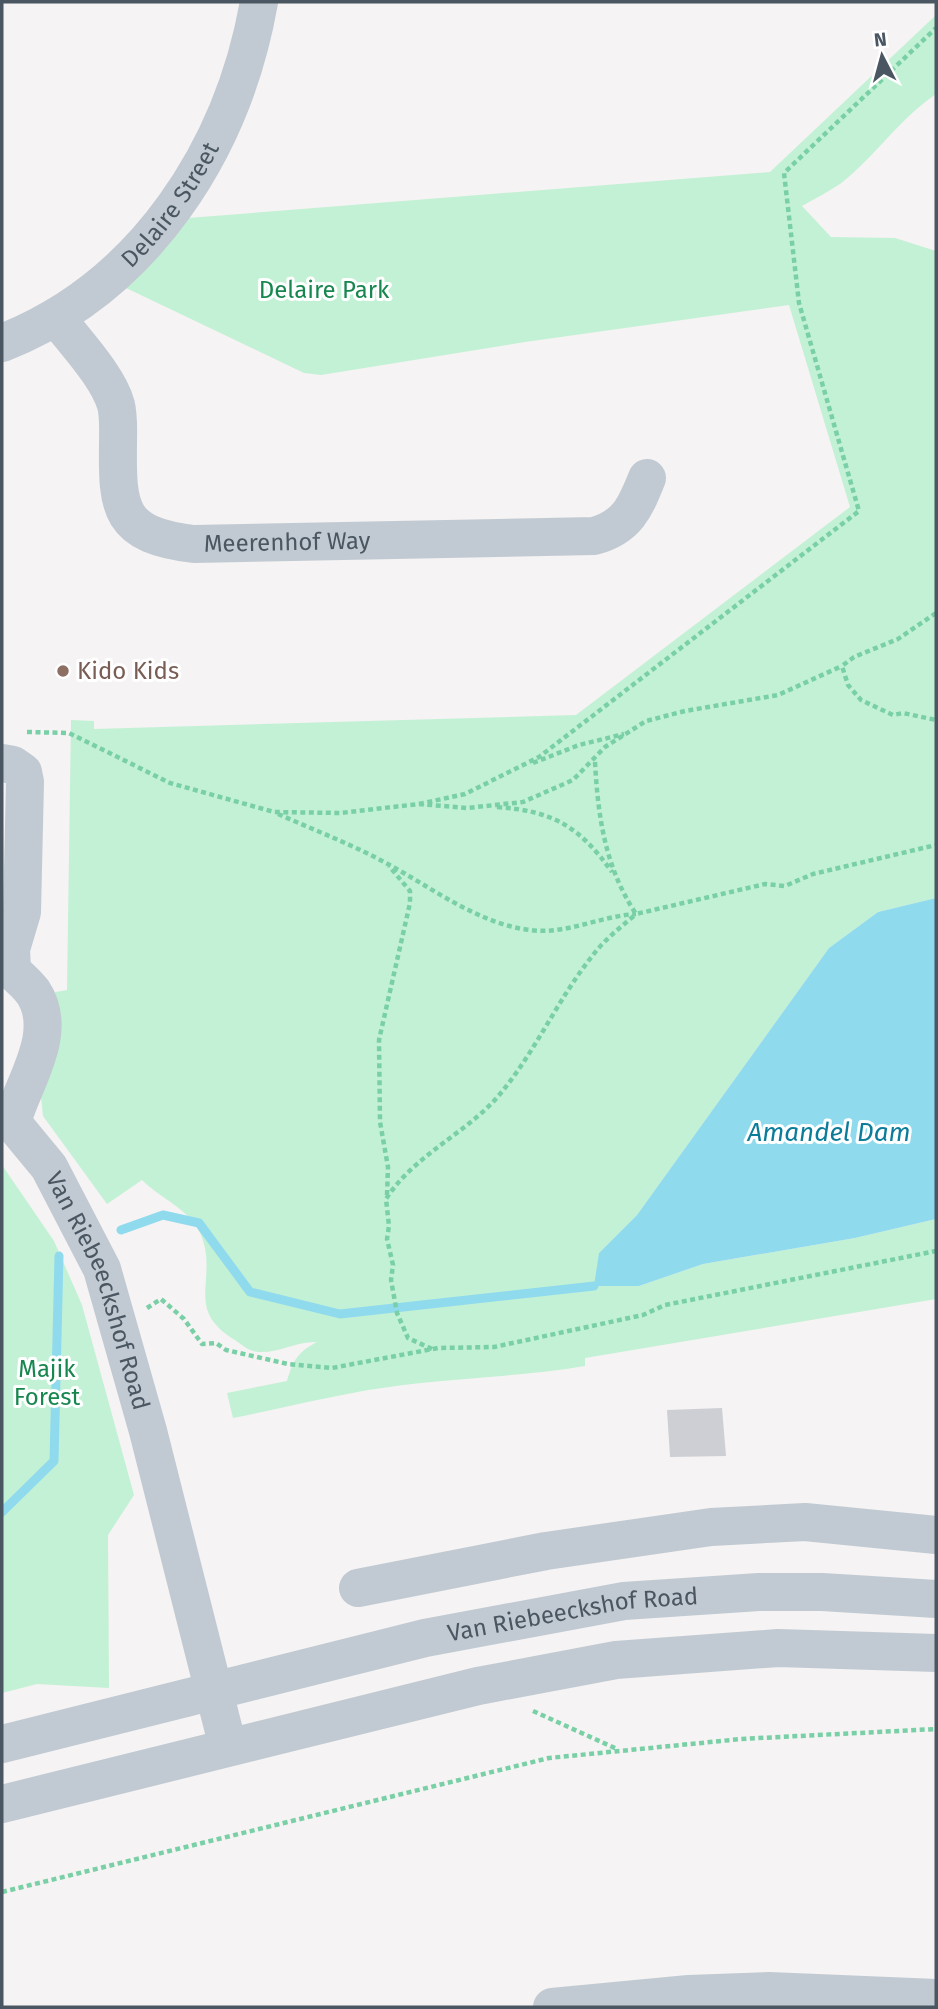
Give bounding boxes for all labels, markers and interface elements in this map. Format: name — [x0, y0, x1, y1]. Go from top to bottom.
north arrow — [847, 21, 917, 91]
text: N — [873, 27, 888, 52]
street label: Delaire Street — [115, 137, 225, 273]
park label: Delaire Park — [259, 276, 390, 304]
street label: Meerenhof Way — [203, 526, 371, 558]
place label: Kido Kids — [77, 657, 179, 685]
marker: Kido Kids — [55, 663, 71, 679]
water label: Amandel Dam — [746, 1117, 911, 1148]
street label: Van Riebeeckshof Road — [40, 1167, 155, 1413]
park label: Majik Forest — [14, 1355, 81, 1411]
street label: Van Riebeeckshof Road — [445, 1582, 699, 1648]

